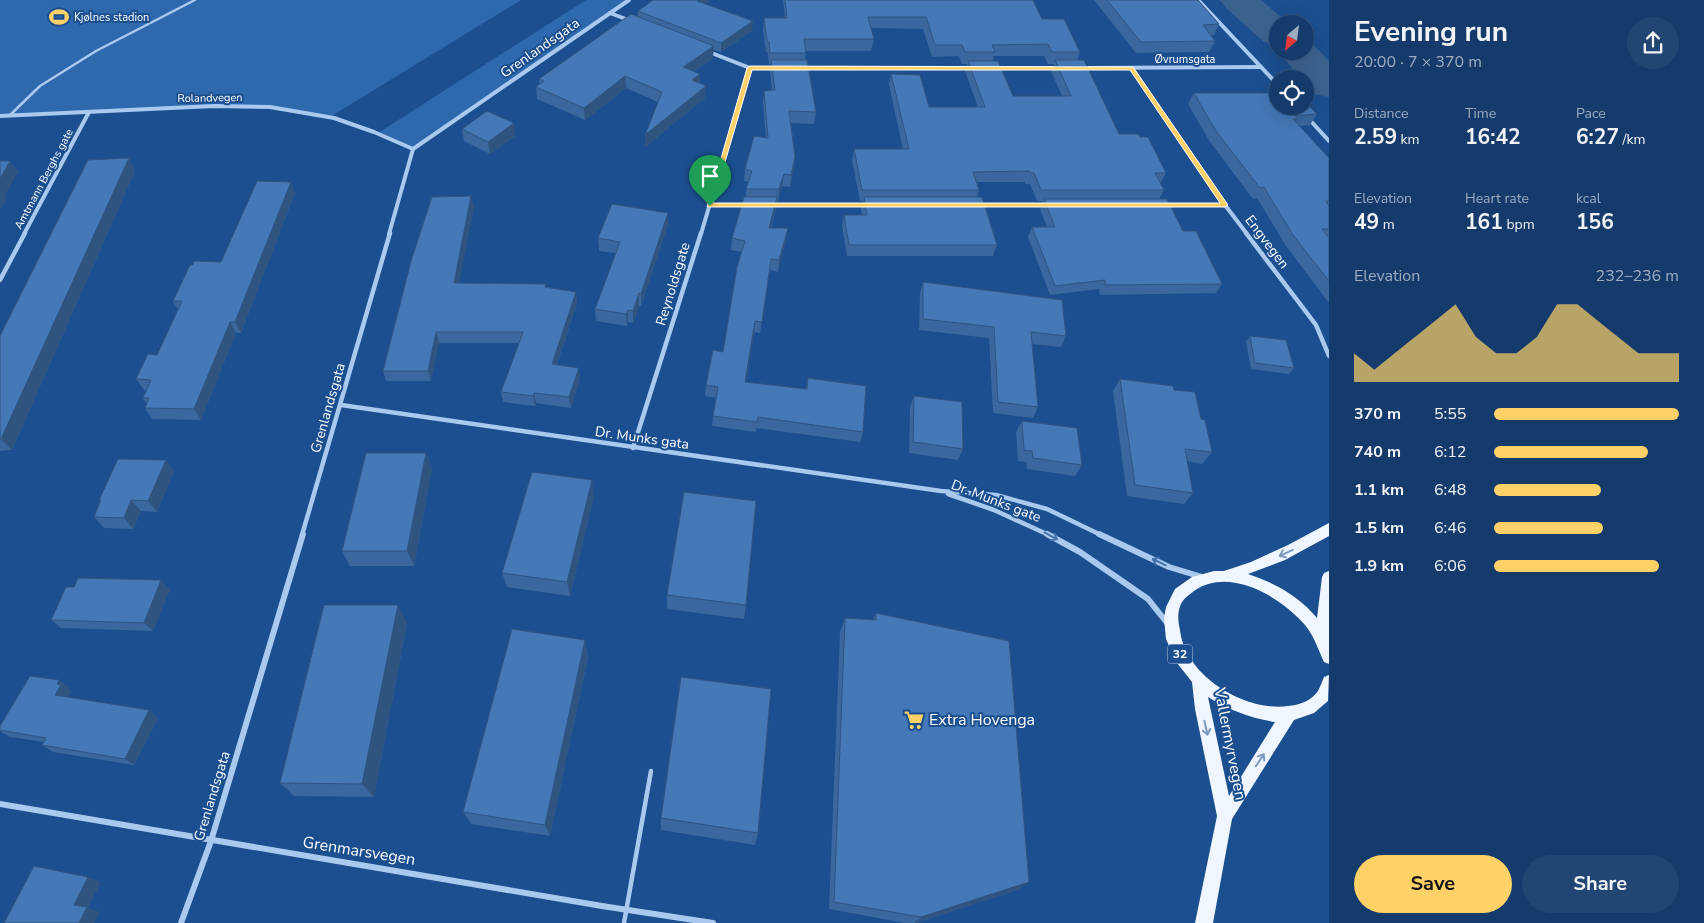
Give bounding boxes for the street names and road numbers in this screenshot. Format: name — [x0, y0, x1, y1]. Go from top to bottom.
street label: Grenlandsgata — [497, 14, 583, 82]
street label: Øvrumsgata — [1155, 52, 1216, 67]
street label: Rolandvegen — [177, 90, 243, 106]
street label: Amtmann Berghs gate — [11, 126, 77, 232]
street label: Engvegen — [1241, 211, 1293, 273]
street label: Reynoldsgate — [651, 240, 695, 328]
street label: Grenlandsgata — [306, 361, 350, 455]
street label: Dr. Munks gata — [594, 422, 690, 454]
street label: Dr. Munks gate — [948, 475, 1044, 527]
road number: 32 — [1168, 644, 1192, 664]
street label: Vallermyrvegen — [1208, 685, 1252, 802]
street label: Grenlandsgata — [189, 749, 235, 843]
street label: Grenmarsvegen — [301, 831, 417, 871]

